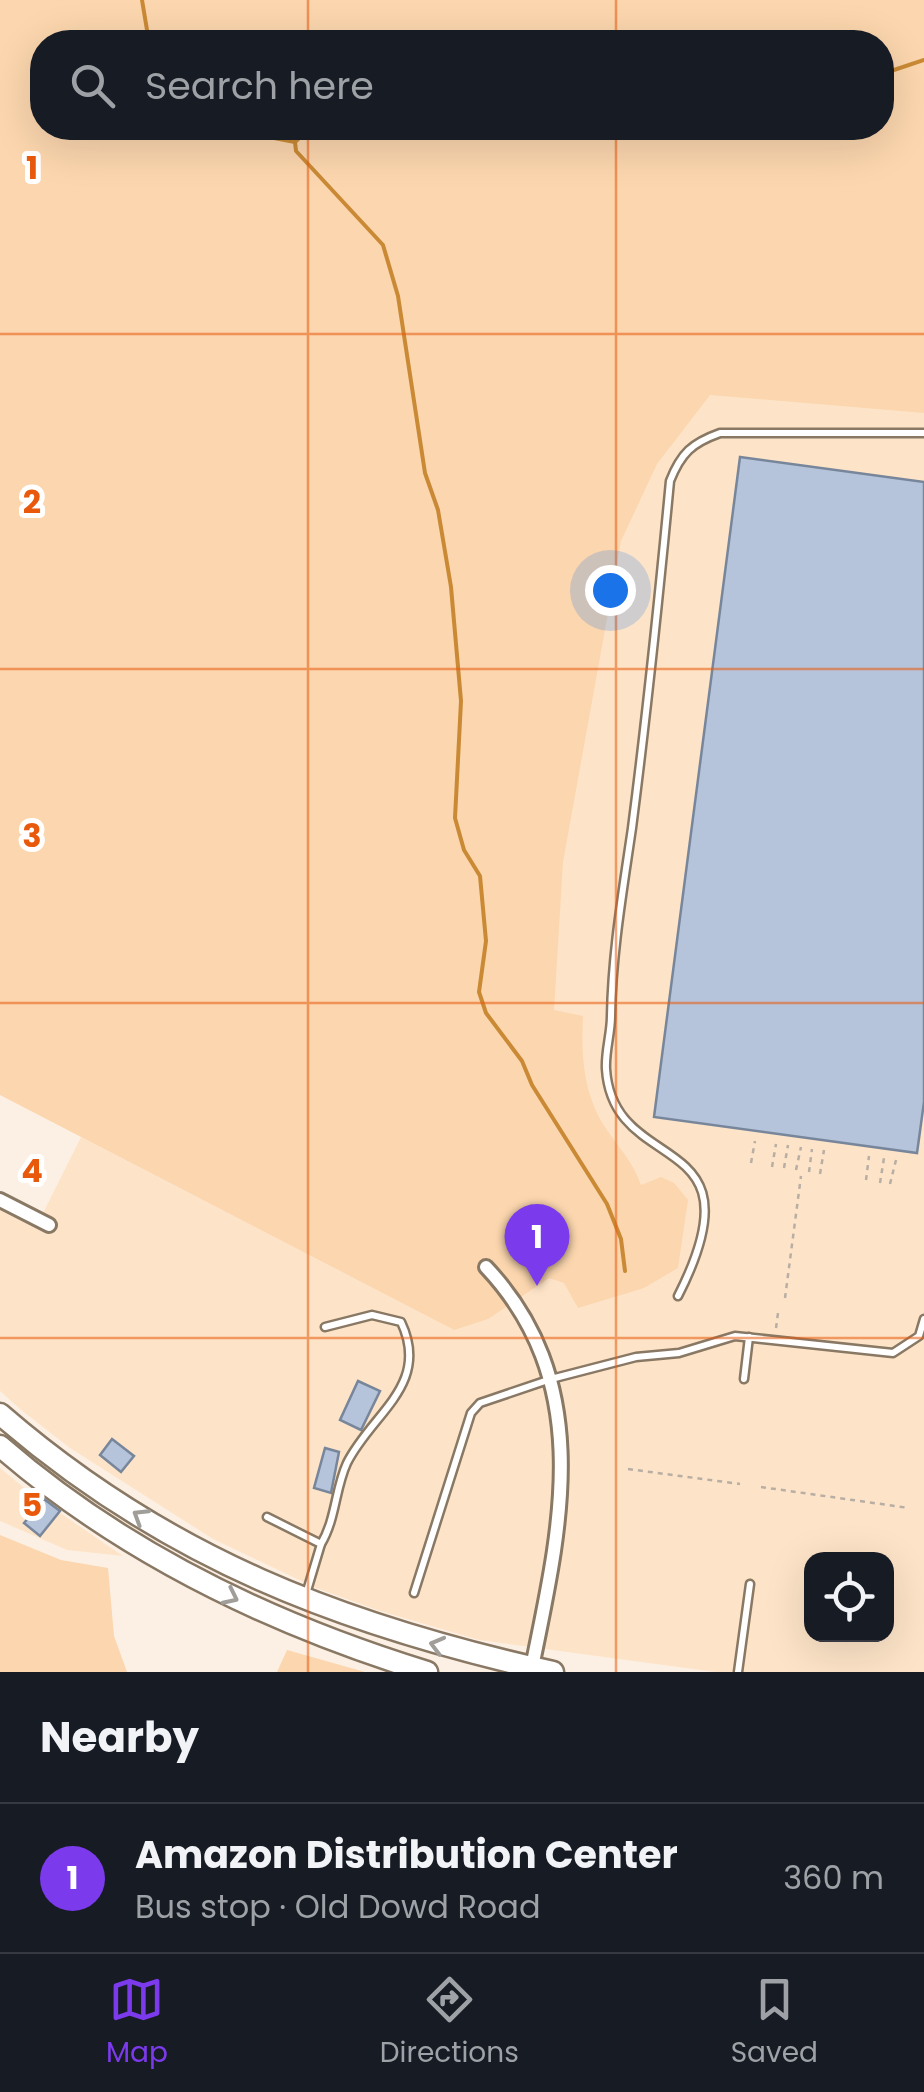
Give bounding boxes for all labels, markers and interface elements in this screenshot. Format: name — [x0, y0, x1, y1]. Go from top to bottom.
search box — [30, 30, 894, 140]
icon: search — [65, 58, 120, 113]
text: Search here — [145, 59, 374, 112]
text: 1 — [26, 145, 38, 190]
text: 2 — [23, 479, 41, 524]
your location — [585, 565, 636, 616]
text: 3 — [22, 813, 42, 858]
text: 4 — [21, 1148, 43, 1193]
pin: 1 — [504, 1204, 570, 1286]
text: 5 — [22, 1482, 42, 1527]
one-way arrow — [133, 1509, 151, 1528]
map controls — [804, 1552, 894, 1642]
button: locate — [804, 1552, 894, 1642]
one-way arrow — [220, 1585, 238, 1604]
one-way arrow — [429, 1635, 446, 1656]
text: Nearby — [40, 1708, 199, 1767]
text: Amazon Distribution Center — [135, 1828, 678, 1881]
text: 1 — [66, 1855, 79, 1900]
text: 360 m — [783, 1855, 884, 1900]
text: Bus stop · Old Dowd Road — [135, 1884, 541, 1929]
tab: Map — [106, 1972, 168, 2074]
tab: Directions — [380, 1972, 519, 2074]
tab: Saved — [731, 1972, 818, 2074]

